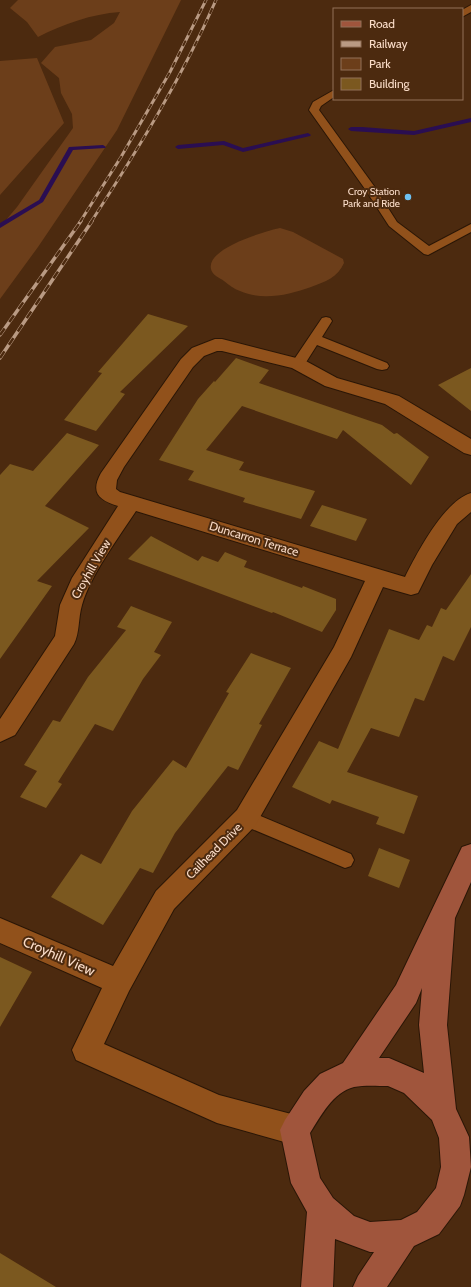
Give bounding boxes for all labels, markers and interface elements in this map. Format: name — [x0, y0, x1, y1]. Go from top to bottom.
legend — [333, 8, 463, 100]
text: Road — [369, 16, 395, 31]
text: Railway — [369, 36, 407, 51]
text: Park — [369, 56, 391, 71]
text: Building — [369, 76, 411, 91]
place label: Croy Station Park and Ride — [343, 185, 400, 210]
marker: Croy Station Park and Ride — [403, 192, 413, 202]
street label: Duncarron Terrace — [208, 518, 301, 559]
street label: Croyhill View — [68, 536, 114, 601]
street label: Cailhead Drive — [182, 819, 245, 882]
street label: Croyhill View — [20, 932, 98, 980]

